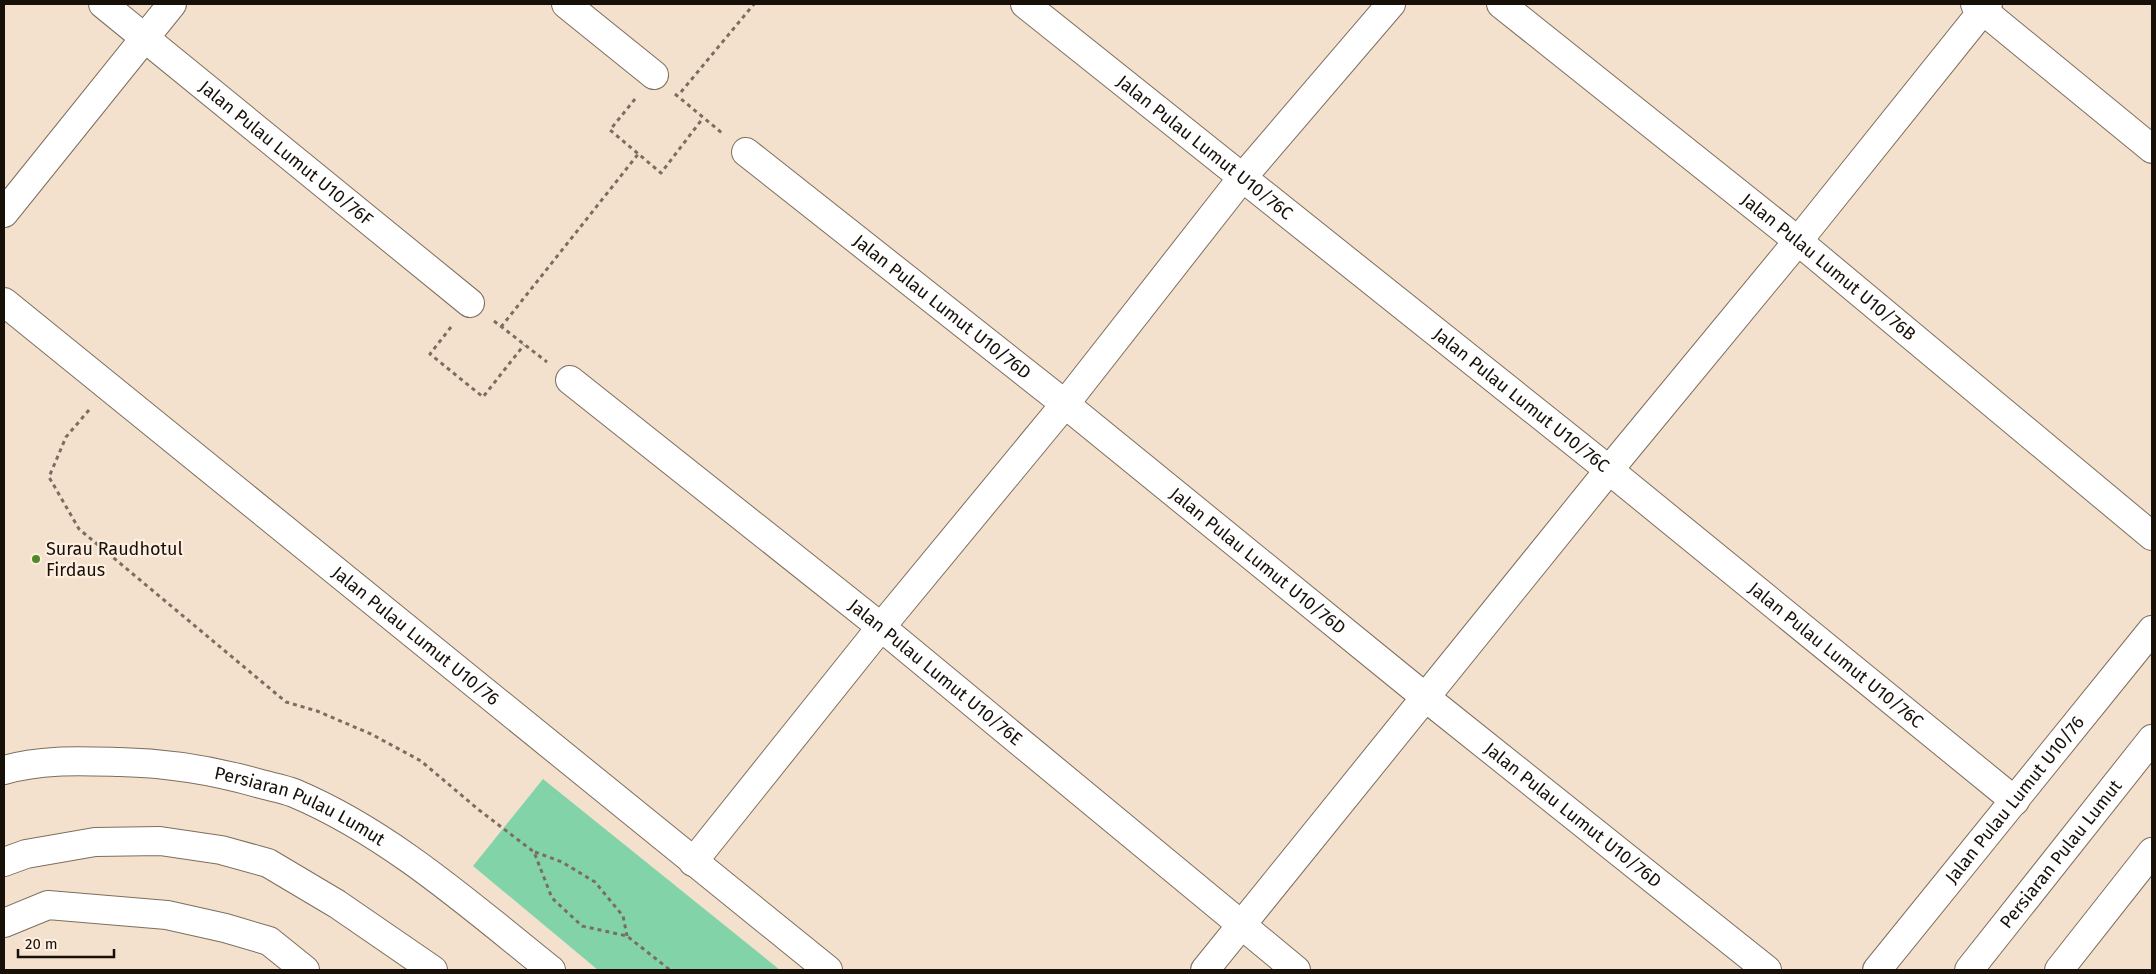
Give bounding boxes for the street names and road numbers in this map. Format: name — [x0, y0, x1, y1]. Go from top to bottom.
street label: Jalan Pulau Lumut U10/76C — [1112, 71, 1297, 224]
street label: Jalan Pulau Lumut U10/76F — [195, 76, 377, 230]
street label: Jalan Pulau Lumut U10/76B — [1737, 189, 1920, 345]
street label: Jalan Pulau Lumut U10/76D — [849, 230, 1035, 384]
street label: Jalan Pulau Lumut U10/76C — [1429, 323, 1614, 477]
street label: Jalan Pulau Lumut U10/76D — [1165, 483, 1350, 639]
street label: Jalan Pulau Lumut U10/76 — [328, 561, 504, 710]
street label: Jalan Pulau Lumut U10/76C — [1744, 577, 1928, 733]
street label: Jalan Pulau Lumut U10/76E — [844, 594, 1027, 750]
street label: Jalan Pulau Lumut U10/76 — [1940, 712, 2089, 888]
street label: Jalan Pulau Lumut U10/76D — [1480, 738, 1666, 892]
street label: Persiaran Pulau Lumut — [213, 762, 390, 851]
street label: Persiaran Pulau Lumut — [1995, 775, 2127, 933]

